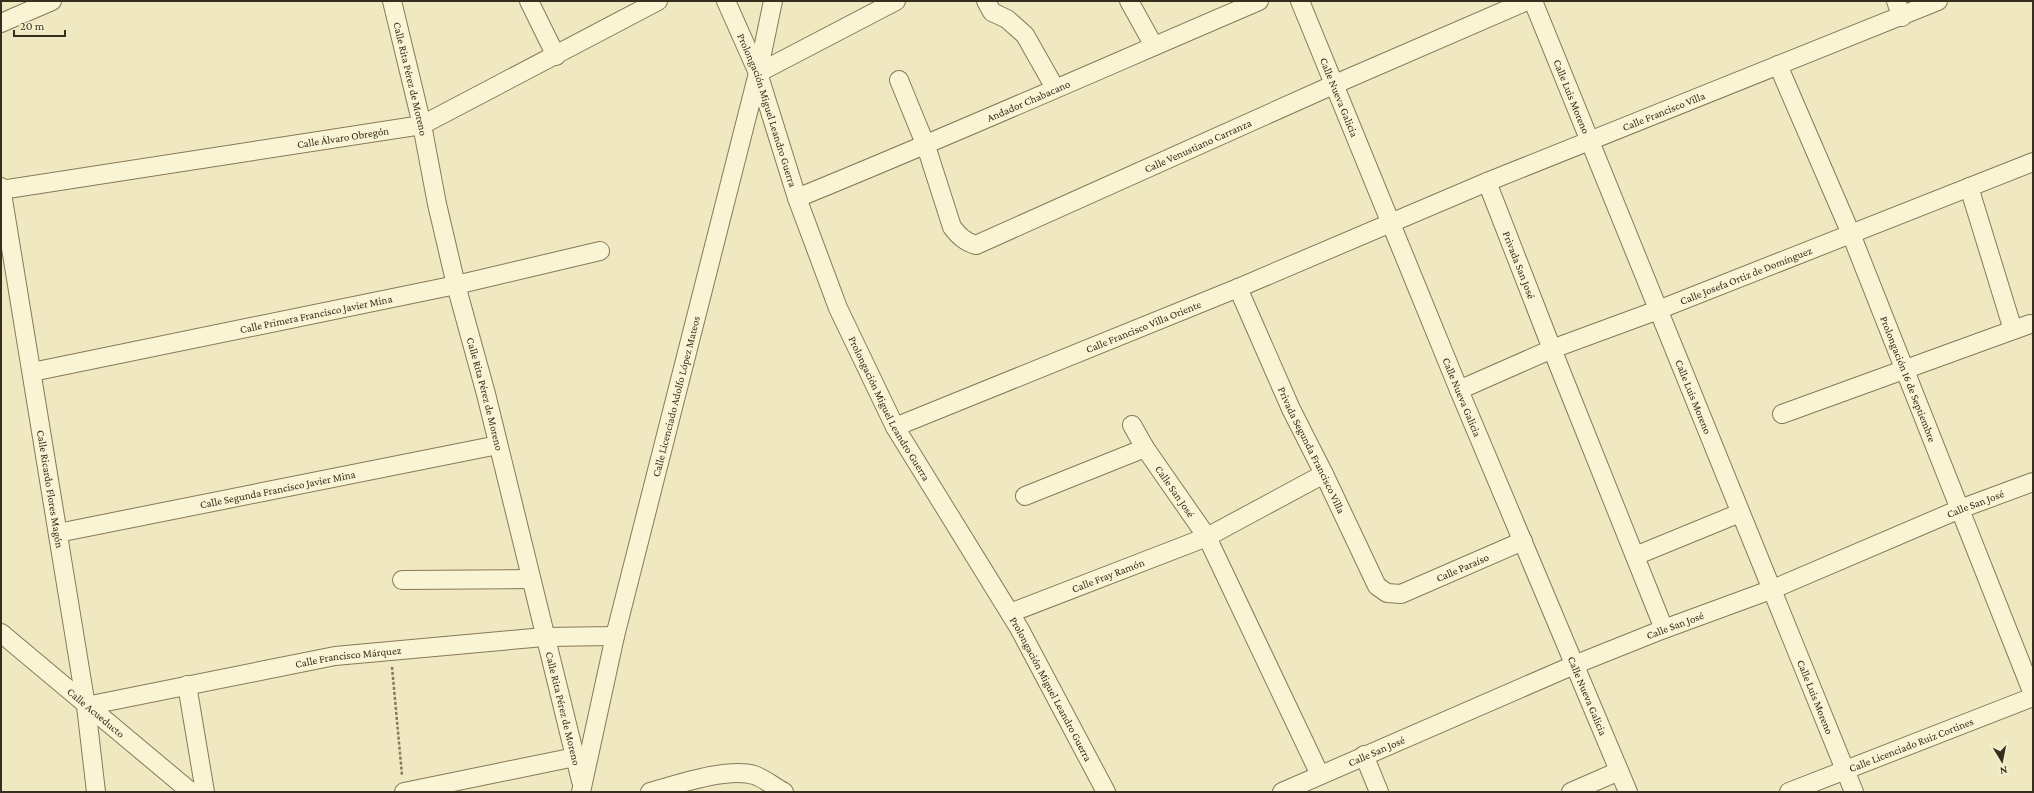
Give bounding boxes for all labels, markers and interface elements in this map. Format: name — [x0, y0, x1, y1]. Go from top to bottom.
scale bar — [14, 12, 65, 38]
text: 20 m — [20, 19, 45, 33]
street label: Calle Rita Pérez de Moreno — [391, 21, 430, 137]
street label: Prolongación Miguel Leandro Guerra — [735, 31, 799, 189]
street label: Calle Nueva Galicia — [1318, 56, 1361, 139]
street label: Calle Luis Moreno — [1551, 57, 1592, 136]
street label: Andador Chabacano — [985, 77, 1072, 124]
street label: Calle Francisco Villa — [1621, 89, 1707, 133]
street label: Calle Venustiano Carranza — [1142, 116, 1253, 175]
street label: Calle Álvaro Obregón — [296, 124, 390, 150]
street label: Privada San José — [1501, 229, 1538, 301]
street label: Calle Josefa Ortiz de Domínguez — [1678, 244, 1814, 307]
street label: Calle Primera Francisco Javier Mina — [239, 292, 393, 335]
street label: Calle Francisco Villa Oriente — [1084, 298, 1203, 355]
street label: Calle Licenciado Adolfo López Mateos — [650, 314, 702, 478]
street label: Prolongación 16 de Septiembre — [1878, 314, 1939, 444]
street label: Prolongación Miguel Leandro Guerra — [846, 334, 933, 483]
street label: Calle Rita Pérez de Moreno — [465, 336, 506, 452]
street label: Calle Nueva Galicia — [1440, 356, 1484, 438]
street label: Calle Luis Moreno — [1673, 358, 1714, 436]
street label: Privada Segunda Francisco Villa — [1276, 385, 1348, 515]
street label: Calle Ricardo Flores Magón — [35, 429, 66, 549]
street label: Calle San José — [1153, 463, 1197, 519]
street label: Calle Segunda Francisco Javier Mina — [199, 468, 356, 510]
street label: Calle San José — [1945, 487, 2006, 520]
street label: Calle Paraíso — [1434, 550, 1491, 584]
street label: Calle Fray Ramón — [1070, 556, 1146, 595]
street label: Calle San José — [1645, 609, 1705, 641]
street label: Prolongación Miguel Leandro Guerra — [1007, 614, 1094, 763]
street label: Calle Francisco Márquez — [294, 644, 402, 670]
street label: Calle Rita Pérez de Moreno — [543, 650, 583, 767]
street label: Calle Nueva Galicia — [1566, 654, 1610, 737]
street label: Calle Luis Moreno — [1795, 658, 1836, 736]
street label: Calle Acueducto — [65, 685, 128, 740]
street label: Calle Licenciado Ruiz Cortines — [1847, 715, 1975, 774]
street label: Calle San José — [1346, 733, 1407, 768]
north arrow — [1982, 741, 2022, 781]
text: N — [1999, 764, 2008, 777]

